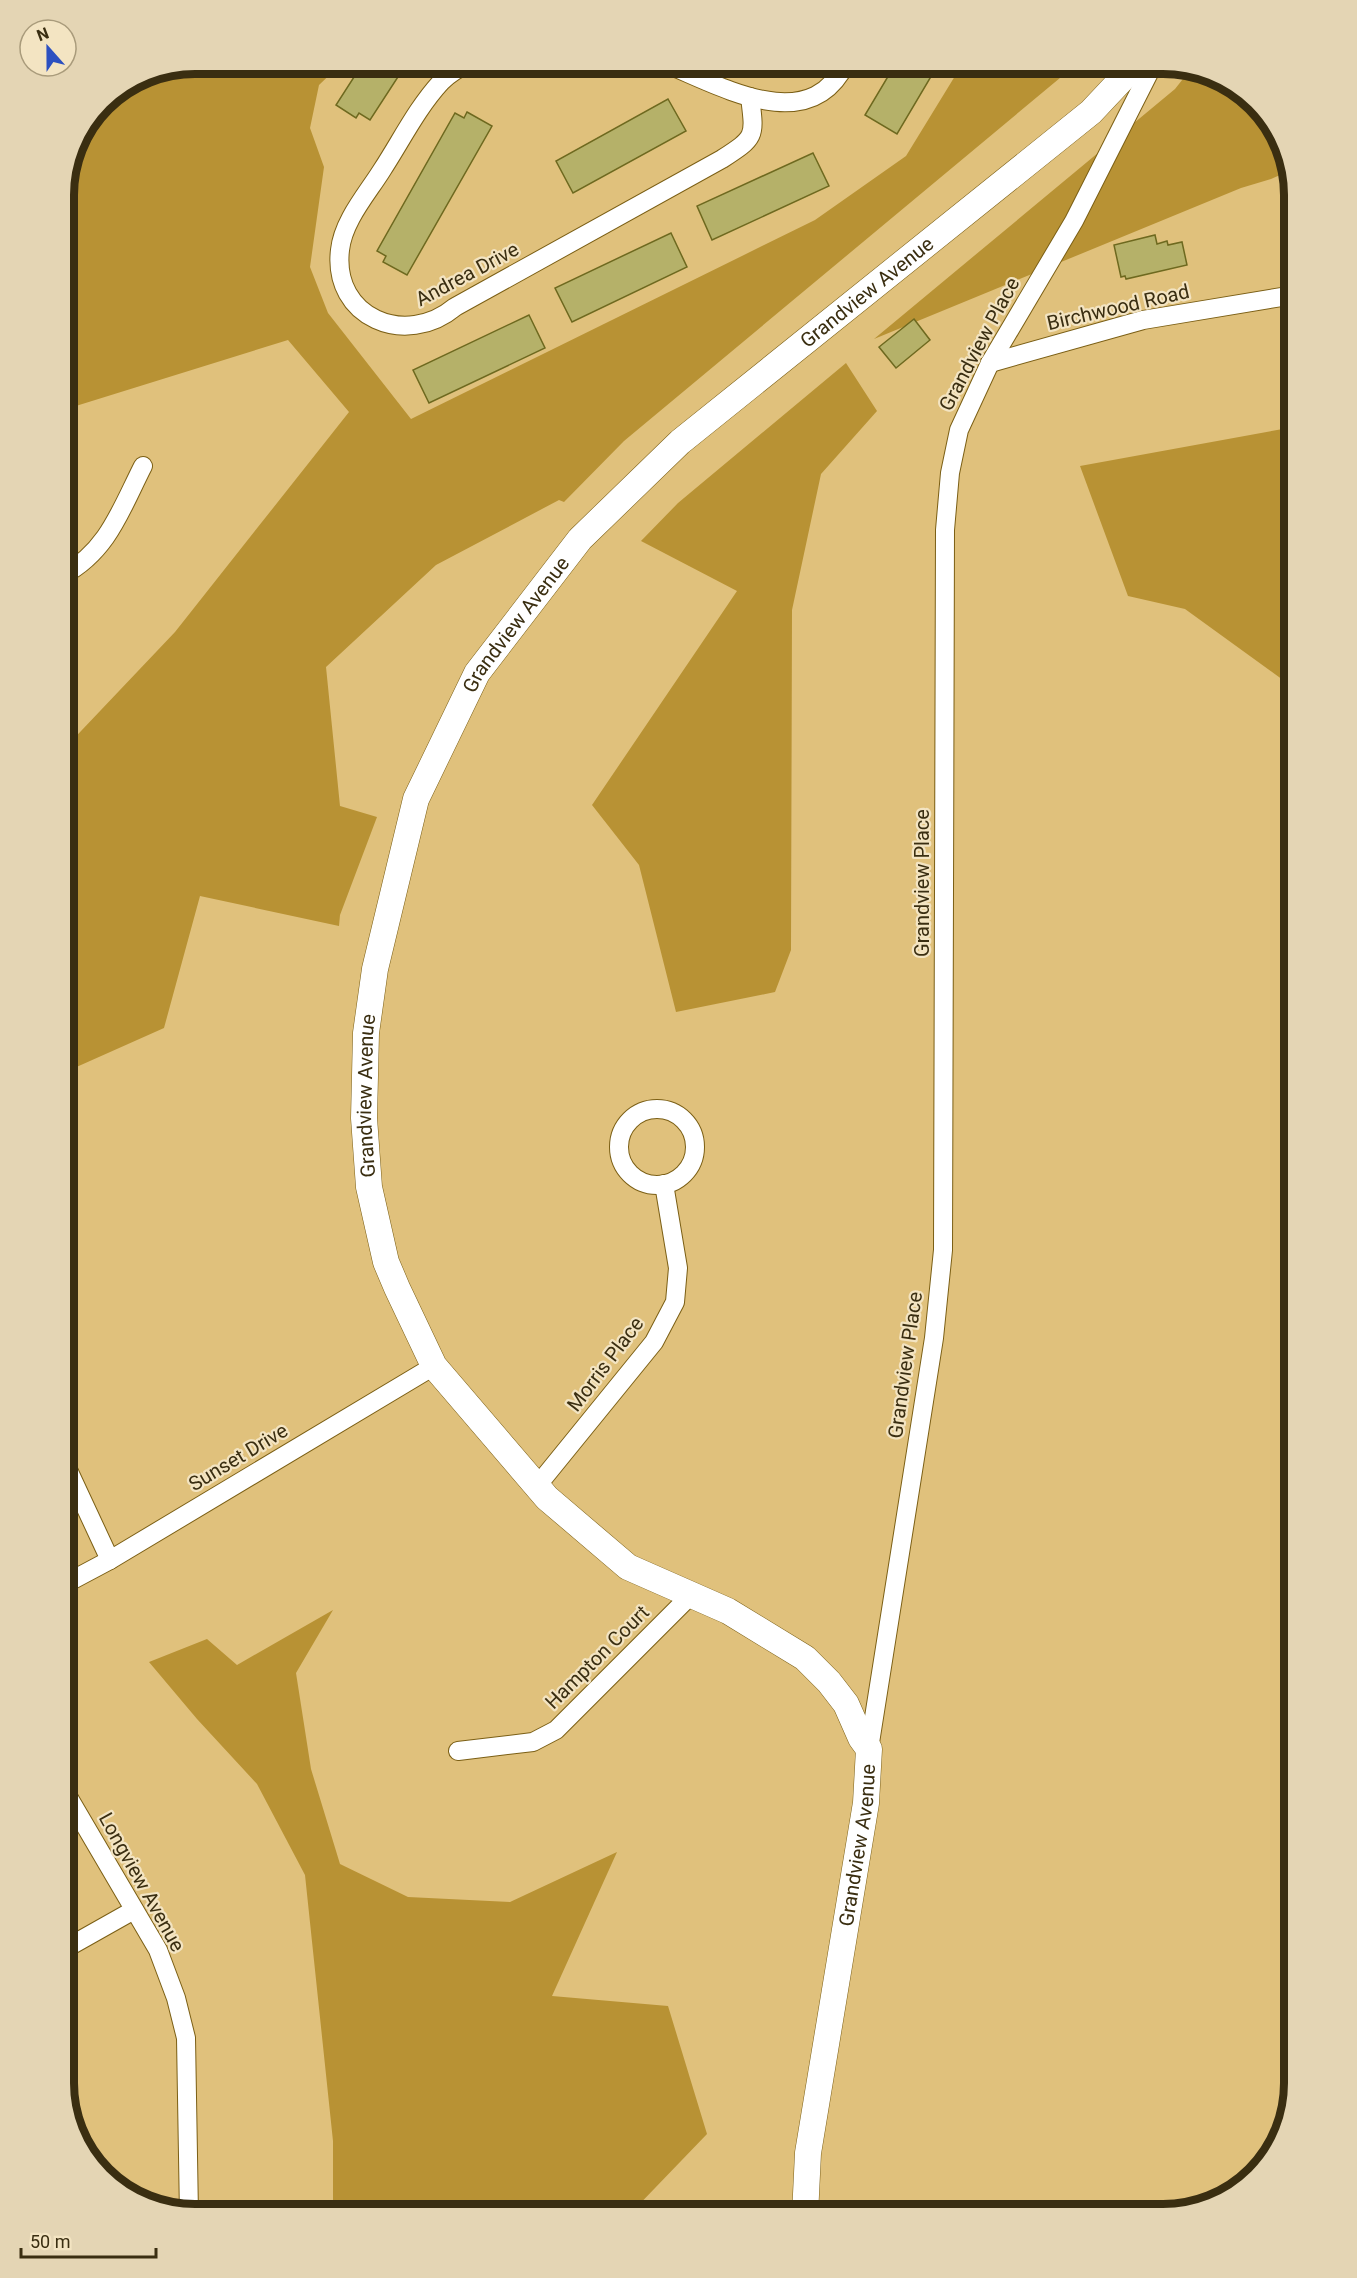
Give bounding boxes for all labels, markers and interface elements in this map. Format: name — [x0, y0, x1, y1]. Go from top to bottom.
north arrow — [18, 18, 78, 78]
text: N — [34, 24, 51, 45]
street label: Grandview Avenue — [795, 231, 938, 353]
street label: Andrea Drive — [411, 237, 523, 311]
street label: Grandview Place — [934, 273, 1024, 415]
street label: Birchwood Road — [1044, 279, 1192, 335]
street label: Grandview Avenue — [457, 552, 574, 696]
street label: Grandview Place — [910, 809, 934, 957]
street label: Grandview Avenue — [352, 1012, 381, 1178]
street label: Grandview Place — [883, 1290, 927, 1440]
street label: Morris Place — [562, 1312, 648, 1416]
street label: Sunset Drive — [184, 1418, 292, 1496]
street label: Hampton Court — [540, 1600, 654, 1714]
street label: Grandview Avenue — [834, 1763, 880, 1928]
street label: Longview Avenue — [94, 1808, 190, 1956]
scale bar — [21, 2221, 156, 2259]
text: 50 m — [30, 2231, 70, 2252]

